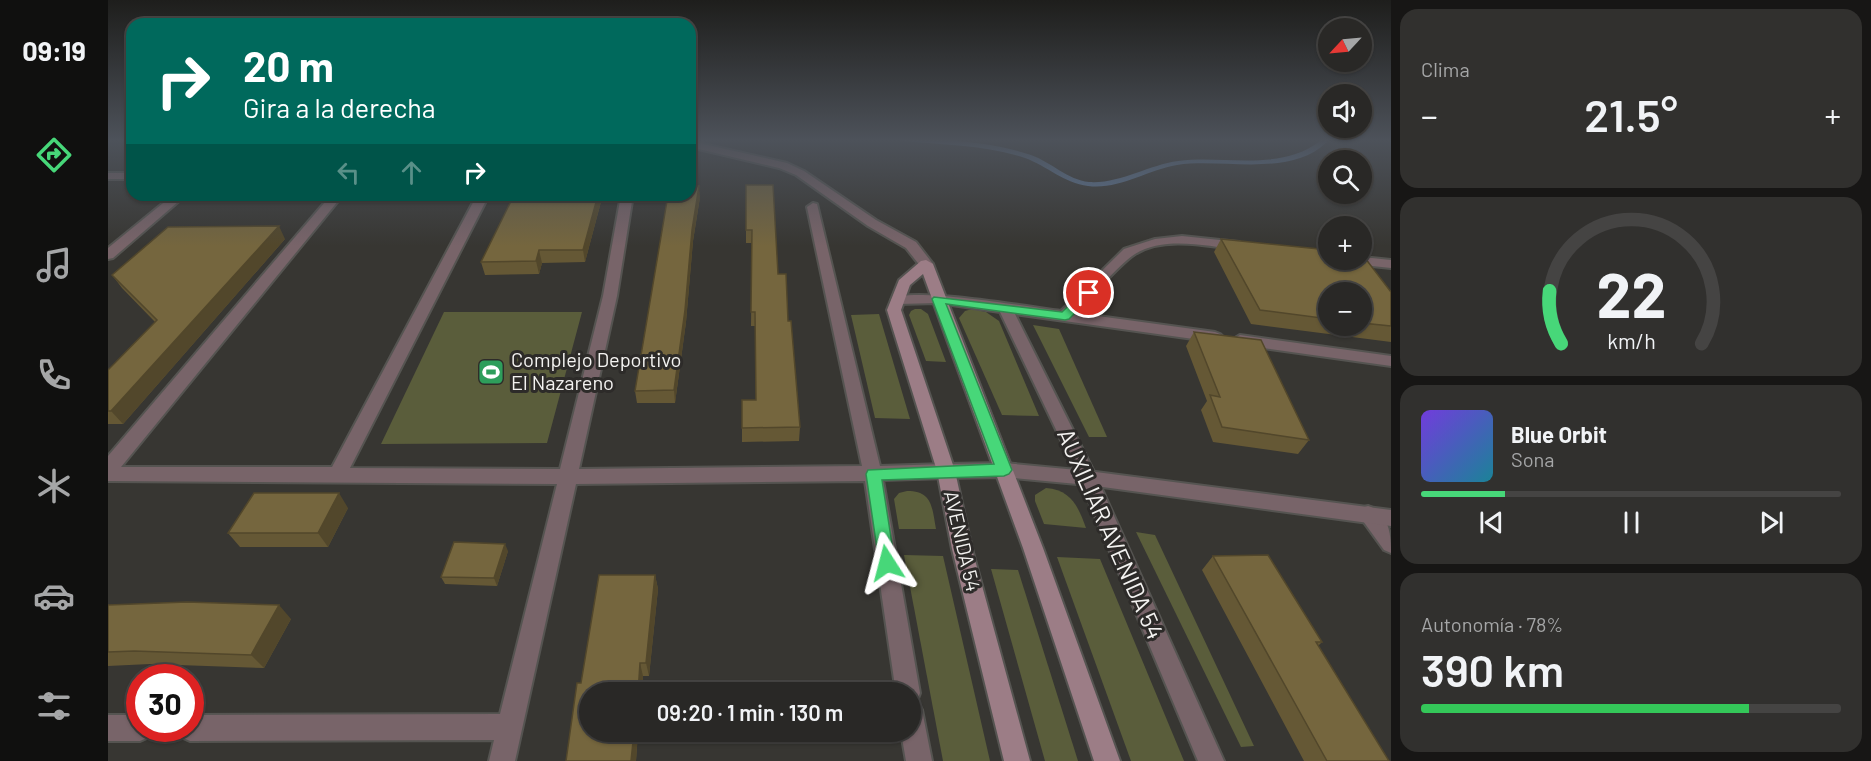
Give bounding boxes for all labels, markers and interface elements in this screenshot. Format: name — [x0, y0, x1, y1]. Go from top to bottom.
north arrow — [1318, 18, 1372, 72]
map controls — [1318, 18, 1372, 336]
text: 09:19 — [22, 34, 86, 66]
text: 20 m — [243, 40, 334, 90]
icon: right — [144, 42, 222, 120]
text: Clima — [1421, 57, 1470, 81]
button: sound — [1318, 84, 1372, 138]
text: 21.5° — [1584, 87, 1678, 141]
text: Gira a la derecha — [243, 91, 436, 123]
text: − — [1421, 95, 1438, 135]
text: + — [1824, 95, 1841, 135]
icon: directions — [33, 134, 75, 176]
button: search — [1318, 150, 1372, 204]
icon: left — [332, 156, 365, 189]
icon: ahead — [395, 156, 428, 189]
icon: right — [458, 156, 491, 189]
button: + — [1318, 216, 1372, 270]
icon: music — [33, 244, 75, 286]
text: 22 — [1596, 256, 1666, 330]
pin — [1063, 267, 1114, 318]
icon: arrive — [1072, 276, 1105, 309]
button: − — [1318, 282, 1372, 336]
text: km/h — [1607, 328, 1655, 353]
place label: Complejo Deportivo El Nazareno — [511, 347, 681, 394]
icon: phone — [33, 354, 75, 396]
sports icon: Complejo Deportivo El Nazareno — [476, 357, 506, 387]
text: Blue Orbit — [1511, 421, 1607, 447]
street label: AUXILIAR AVENIDA 54 — [1052, 424, 1171, 643]
text: Sona — [1511, 447, 1555, 471]
icon: climate — [33, 465, 75, 507]
street label: AVENIDA 54 — [940, 488, 986, 594]
icon: previous — [1475, 506, 1508, 539]
icon: pause — [1615, 506, 1648, 539]
icon: next — [1755, 506, 1788, 539]
position arrow — [855, 531, 919, 595]
icon: car — [33, 575, 75, 617]
text: Autonomía · 78% — [1421, 612, 1563, 636]
text: 390 km — [1421, 642, 1564, 696]
speed limit sign: 30 — [126, 664, 204, 742]
icon: filters — [33, 685, 75, 727]
text: 09:20 · 1 min · 130 m — [657, 699, 843, 725]

